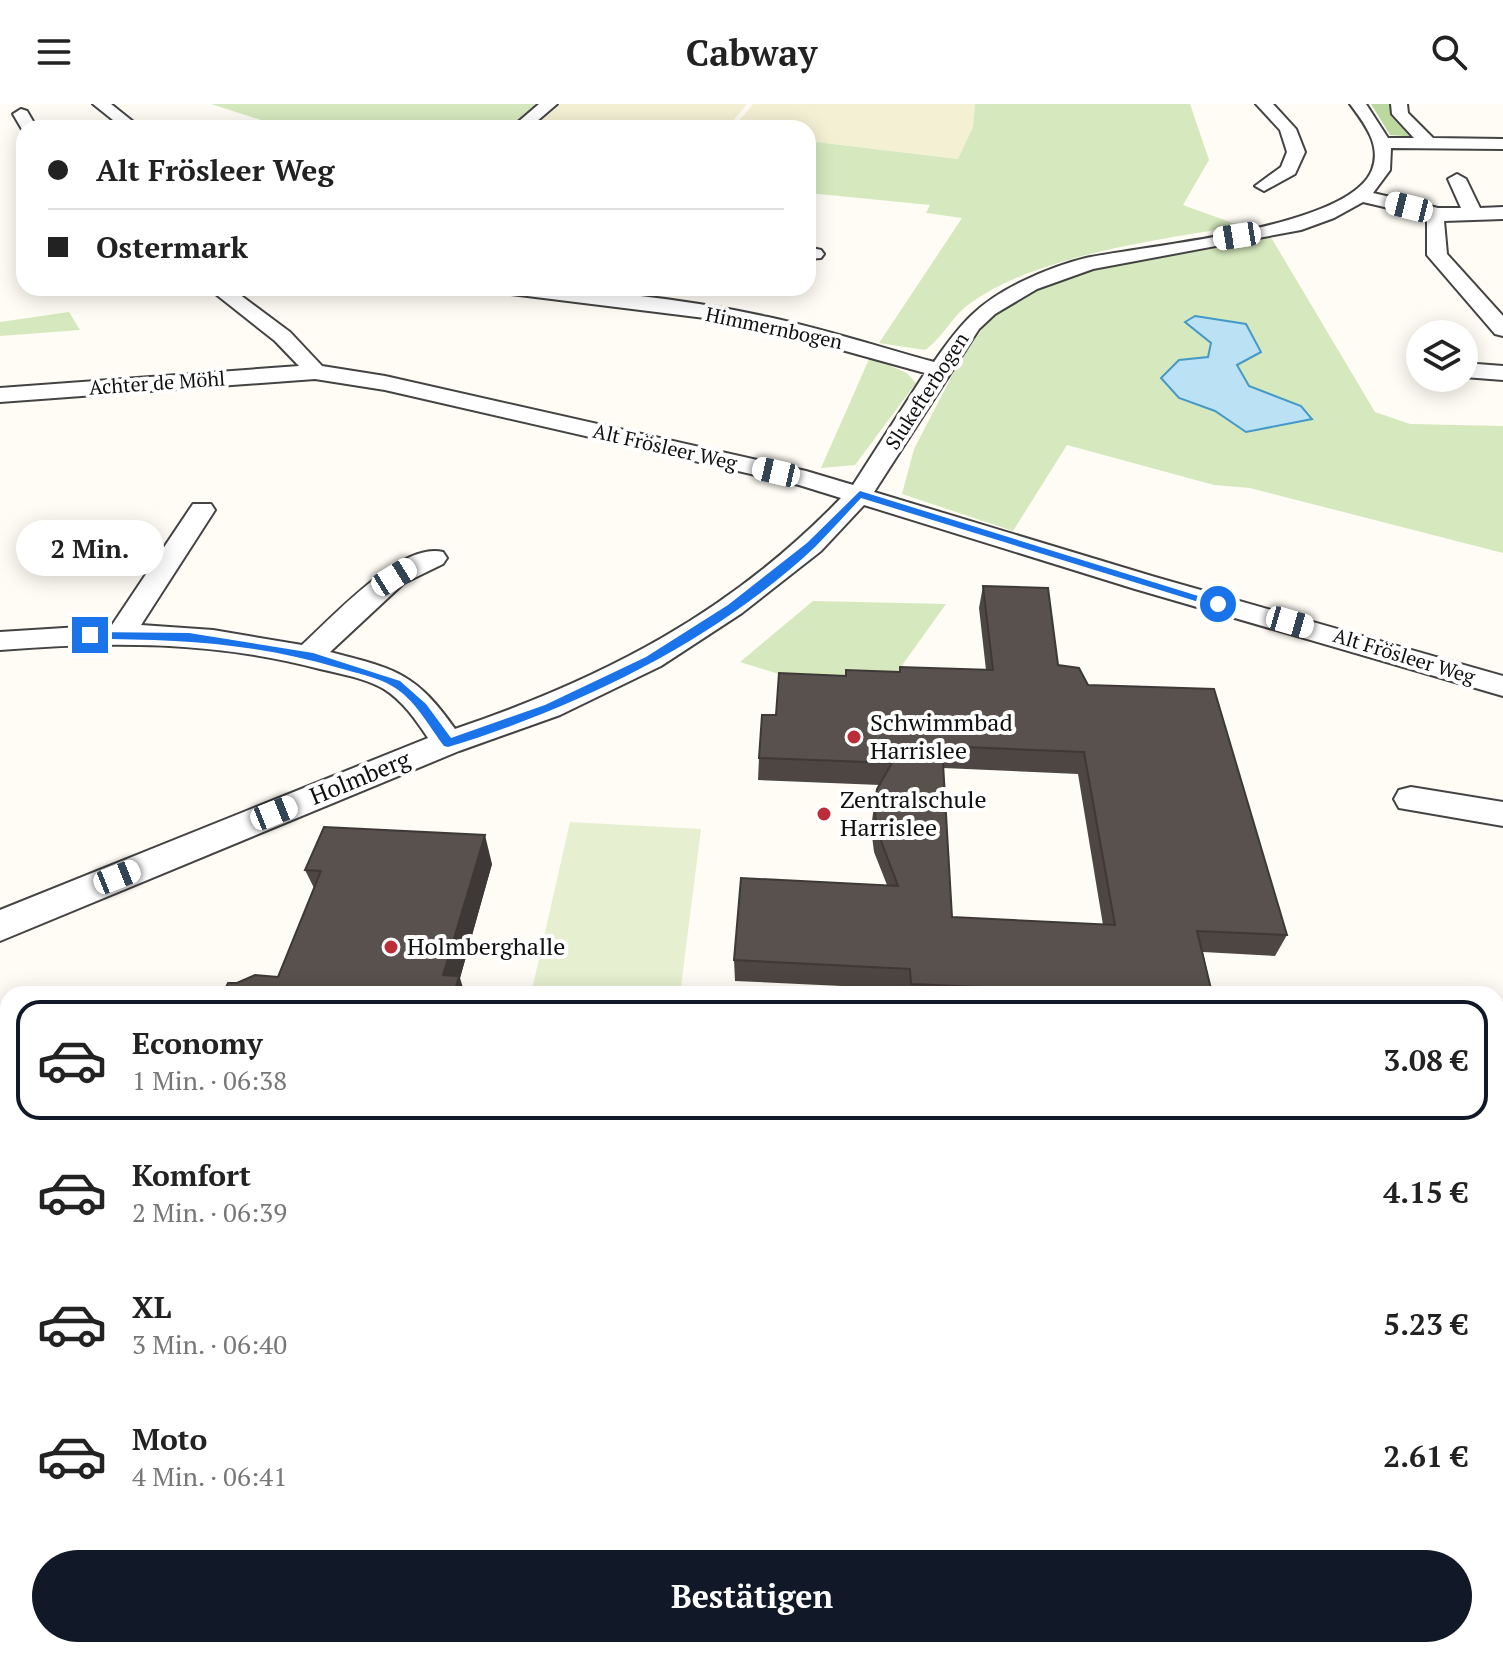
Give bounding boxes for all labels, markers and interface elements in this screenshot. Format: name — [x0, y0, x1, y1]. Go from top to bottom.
text: Cabway — [686, 29, 817, 76]
icon: menu — [32, 30, 76, 74]
icon: search — [1427, 30, 1471, 74]
text: Alt Frösleer Weg — [96, 150, 334, 190]
car — [1383, 190, 1435, 224]
car — [1211, 220, 1263, 252]
text: Ostermark — [96, 227, 248, 267]
street label: Himmernbogen — [703, 300, 845, 355]
map controls — [1406, 320, 1478, 392]
button: layers — [1406, 320, 1478, 392]
street label: Slukefterbogen — [879, 327, 975, 455]
street label: Achter de Möhl — [88, 364, 226, 401]
street label: Alt Frösleer Weg — [591, 417, 740, 476]
car — [750, 455, 802, 489]
callout: 2 Min. — [16, 519, 164, 575]
text: 2 Min. — [51, 531, 129, 565]
car — [367, 554, 421, 600]
route start — [1200, 586, 1236, 622]
car — [1264, 604, 1316, 640]
route end — [72, 617, 108, 653]
street label: Alt Frösleer Weg — [1330, 621, 1479, 690]
place label: Schwimmbad Harrislee — [870, 706, 1013, 766]
marker: Schwimmbad Harrislee — [845, 728, 863, 746]
street label: Holmberg — [305, 742, 415, 812]
place label: Zentralschule Harrislee — [840, 783, 987, 843]
car — [247, 793, 301, 833]
marker: Zentralschule Harrislee — [815, 805, 833, 823]
car — [90, 857, 144, 897]
place label: Holmberghalle — [407, 930, 565, 962]
marker: Holmberghalle — [382, 938, 400, 956]
text: Economy — [132, 1023, 263, 1063]
icon: car — [36, 1024, 108, 1096]
text: 3.08 € — [1383, 1040, 1468, 1080]
text: 1 Min. · 06:38 — [132, 1063, 287, 1097]
text: Komfort — [132, 1155, 251, 1195]
icon: car — [36, 1156, 108, 1228]
text: 4.15 € — [1383, 1172, 1468, 1212]
text: 2 Min. · 06:39 — [132, 1195, 287, 1229]
text: XL — [132, 1287, 171, 1327]
icon: car — [36, 1288, 108, 1360]
text: 5.23 € — [1383, 1304, 1468, 1344]
text: 3 Min. · 06:40 — [132, 1327, 287, 1361]
text: Moto — [132, 1419, 207, 1459]
icon: car — [36, 1420, 108, 1492]
text: 2.61 € — [1383, 1436, 1468, 1476]
text: 4 Min. · 06:41 — [132, 1459, 287, 1493]
button: Bestätigen — [32, 1550, 1472, 1642]

